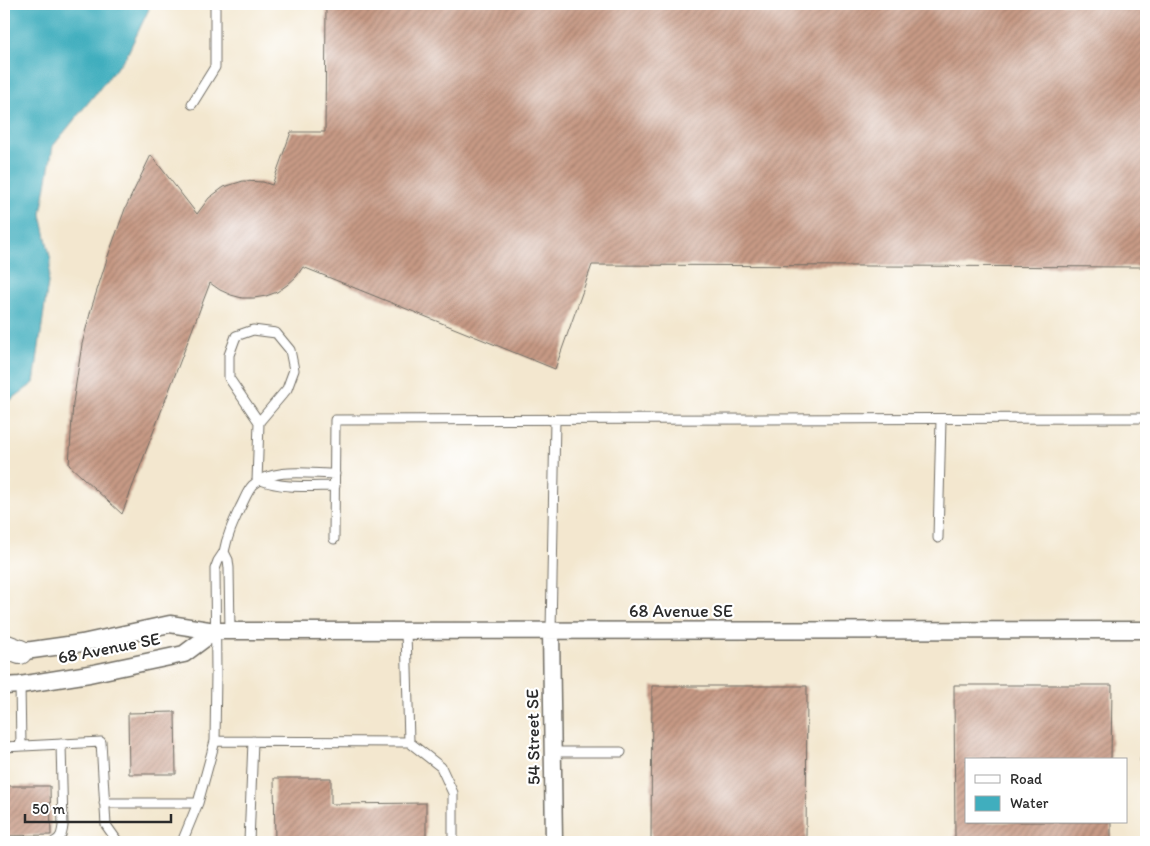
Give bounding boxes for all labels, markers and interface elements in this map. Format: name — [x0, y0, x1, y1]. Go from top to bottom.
street label: 68 Avenue SE — [629, 600, 733, 622]
street label: 68 Avenue SE — [56, 627, 162, 669]
street label: 54 Street SE — [521, 689, 545, 785]
legend — [965, 758, 1128, 824]
text: Road — [1010, 770, 1043, 788]
scale bar — [25, 791, 171, 823]
text: Water — [1010, 794, 1049, 812]
text: 50 m — [32, 800, 65, 818]

